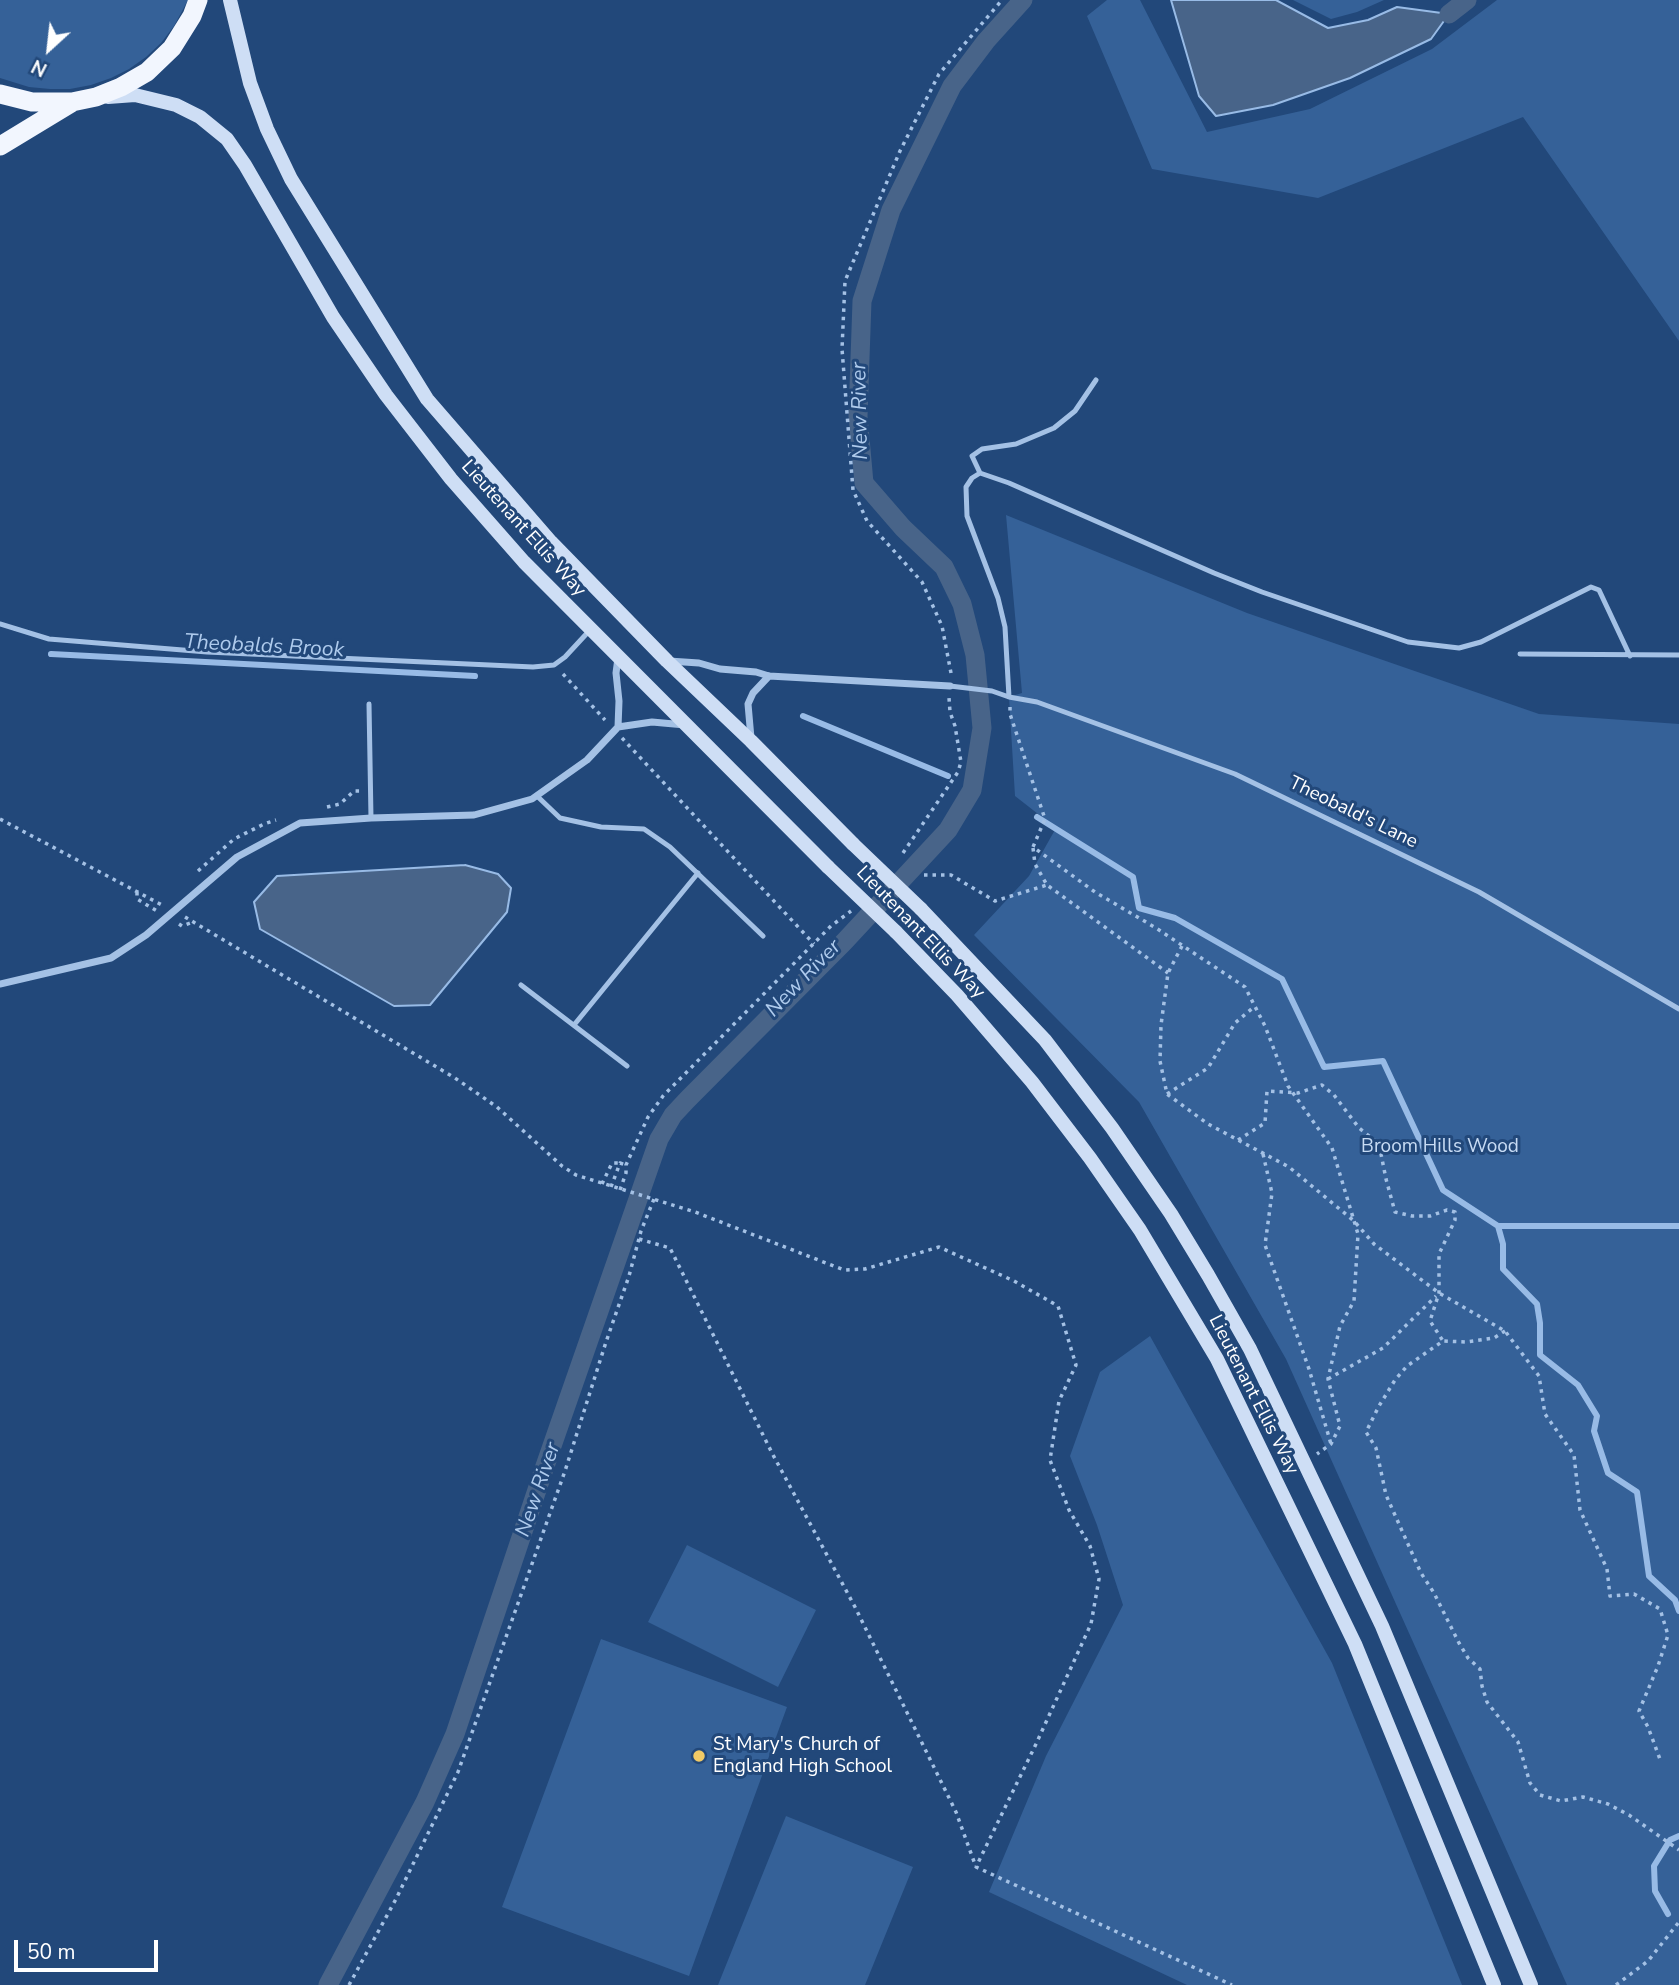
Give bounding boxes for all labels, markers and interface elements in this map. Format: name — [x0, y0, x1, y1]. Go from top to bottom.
north arrow — [14, 14, 84, 84]
text: N — [27, 53, 52, 83]
water label: New River — [848, 362, 874, 460]
street label: Lieutenant Ellis Way — [456, 456, 590, 602]
water label: Theobalds Brook — [183, 630, 345, 664]
street label: Theobald's Lane — [1285, 772, 1421, 854]
street label: Lieutenant Ellis Way — [851, 862, 989, 1004]
water label: New River — [761, 935, 847, 1023]
park label: Broom Hills Wood — [1361, 1136, 1519, 1158]
street label: Lieutenant Ellis Way — [1203, 1312, 1303, 1478]
water label: New River — [511, 1440, 567, 1540]
place label: St Mary's Church of England High School — [713, 1734, 892, 1778]
marker: St Mary's Church of England High School — [691, 1748, 707, 1764]
scale bar — [18, 1926, 161, 1970]
text: 50 m — [27, 1938, 76, 1966]

